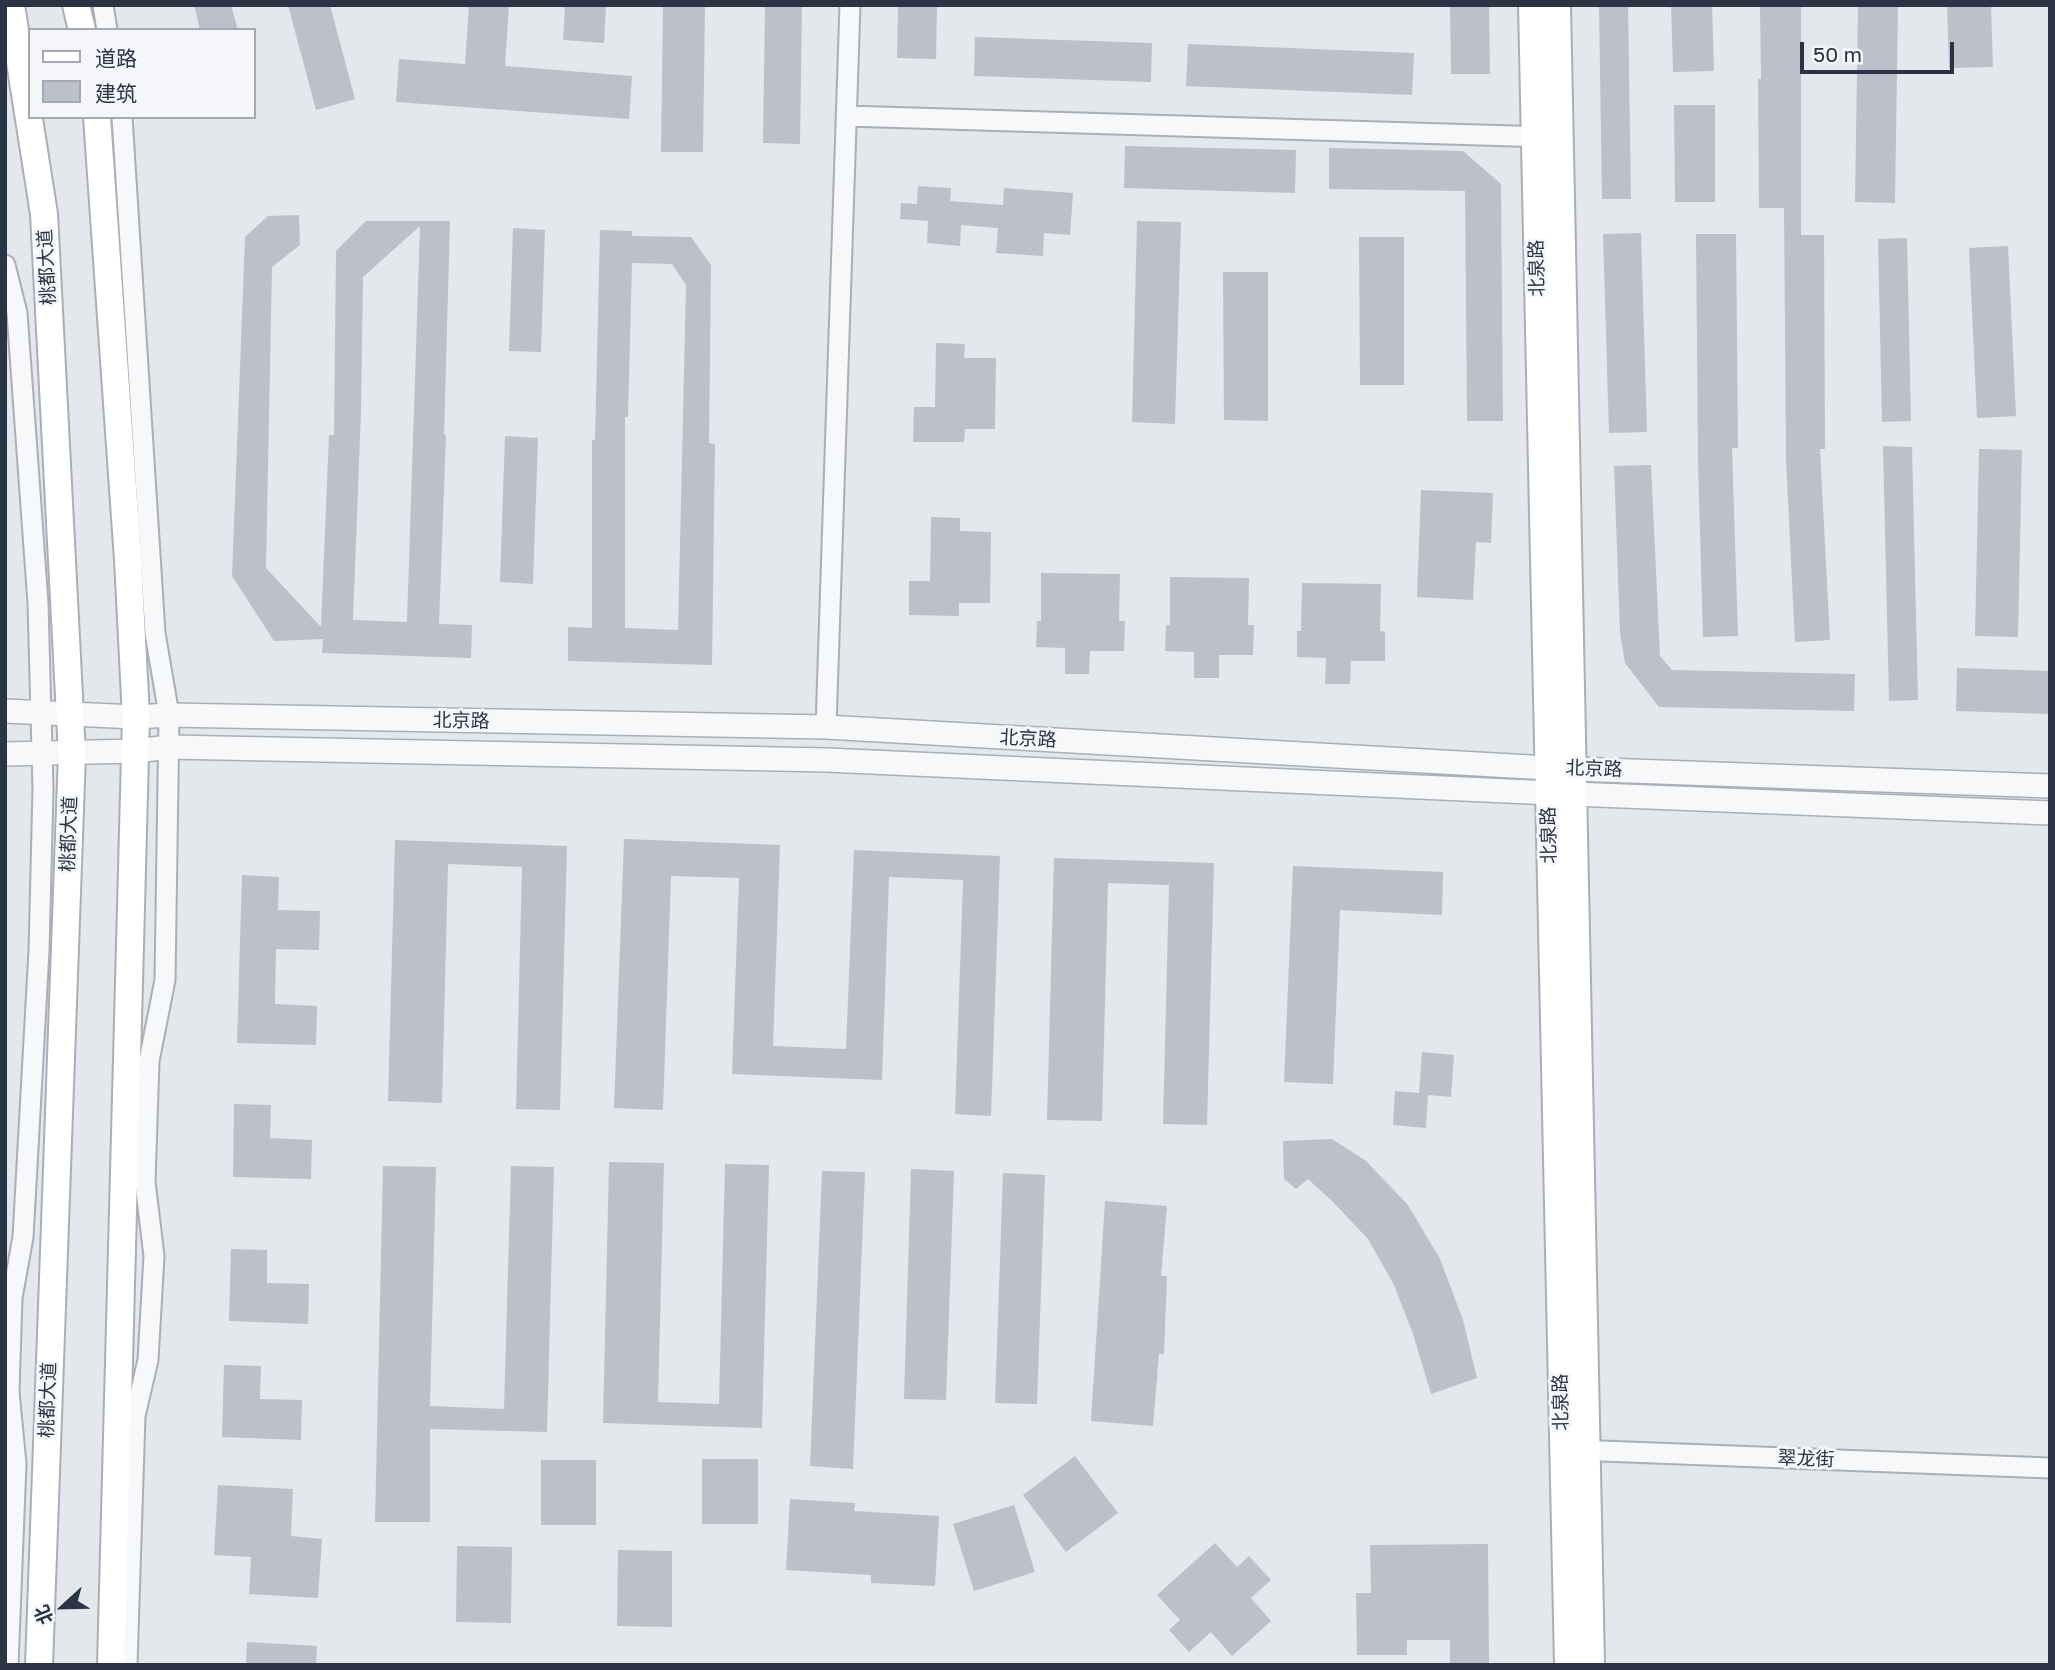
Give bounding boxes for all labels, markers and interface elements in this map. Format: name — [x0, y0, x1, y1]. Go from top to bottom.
legend — [28, 28, 256, 119]
scale bar — [1803, 28, 1957, 72]
text: 50 m — [1813, 41, 1862, 67]
text: 道路 — [95, 45, 137, 71]
text: 建筑 — [95, 80, 137, 106]
street label: 桃都大道 — [34, 228, 60, 306]
street label: 北泉路 — [1525, 239, 1549, 297]
street label: 北京路 — [432, 709, 490, 733]
street label: 北京路 — [999, 726, 1057, 752]
street label: 北京路 — [1565, 757, 1623, 781]
street label: 桃都大道 — [56, 796, 82, 872]
street label: 北泉路 — [1537, 806, 1561, 864]
street label: 桃都大道 — [35, 1362, 61, 1438]
street label: 北泉路 — [1549, 1373, 1573, 1431]
street label: 翠龙街 — [1777, 1447, 1835, 1471]
north arrow — [28, 1572, 98, 1642]
text: 北 — [29, 1602, 57, 1628]

